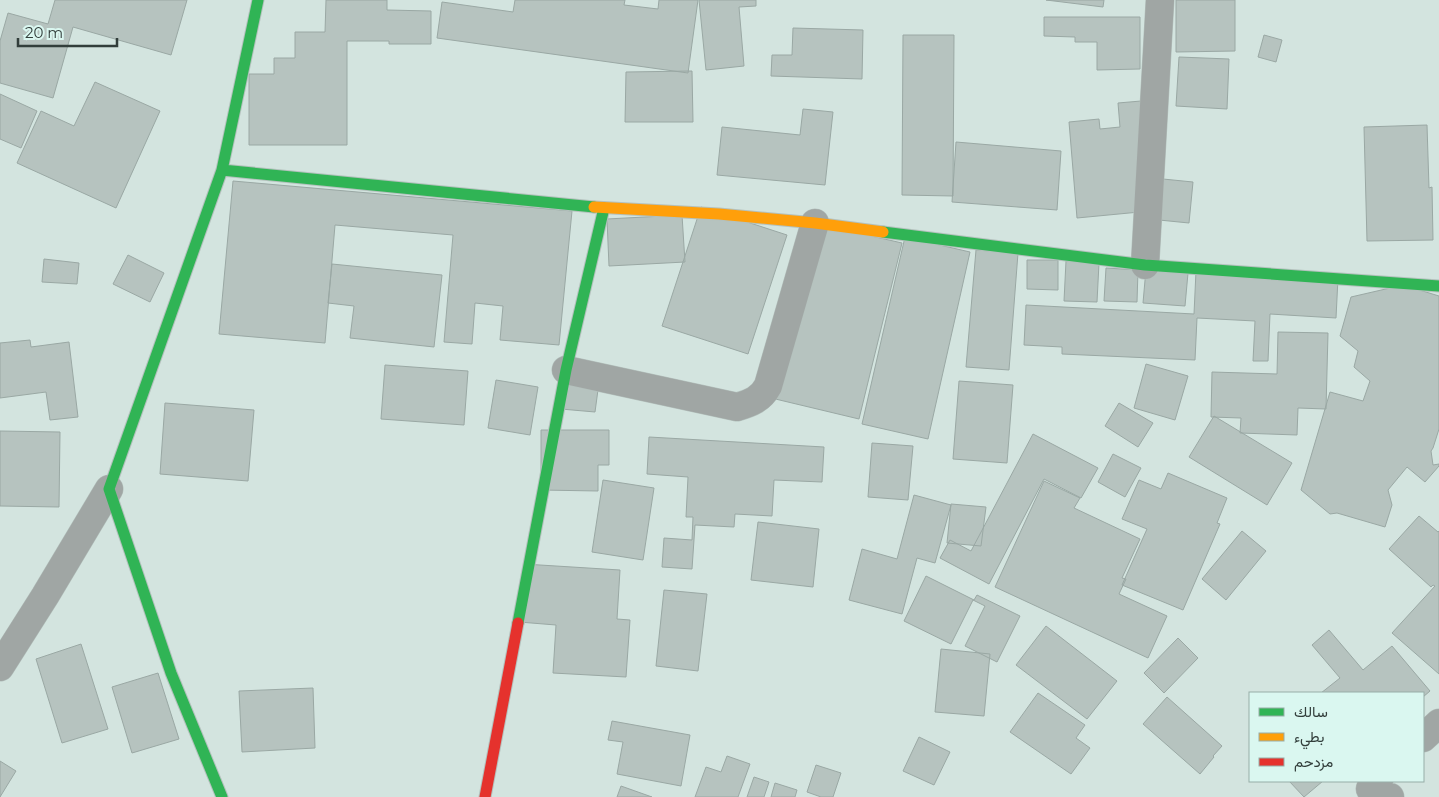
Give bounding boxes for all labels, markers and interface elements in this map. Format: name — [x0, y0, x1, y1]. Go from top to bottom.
scale bar — [18, 15, 116, 47]
text: 20 m — [25, 23, 63, 42]
legend — [1249, 692, 1424, 782]
text: سالك — [1294, 702, 1328, 721]
text: بطيء — [1294, 727, 1324, 750]
text: مزدحم — [1294, 752, 1333, 772]

